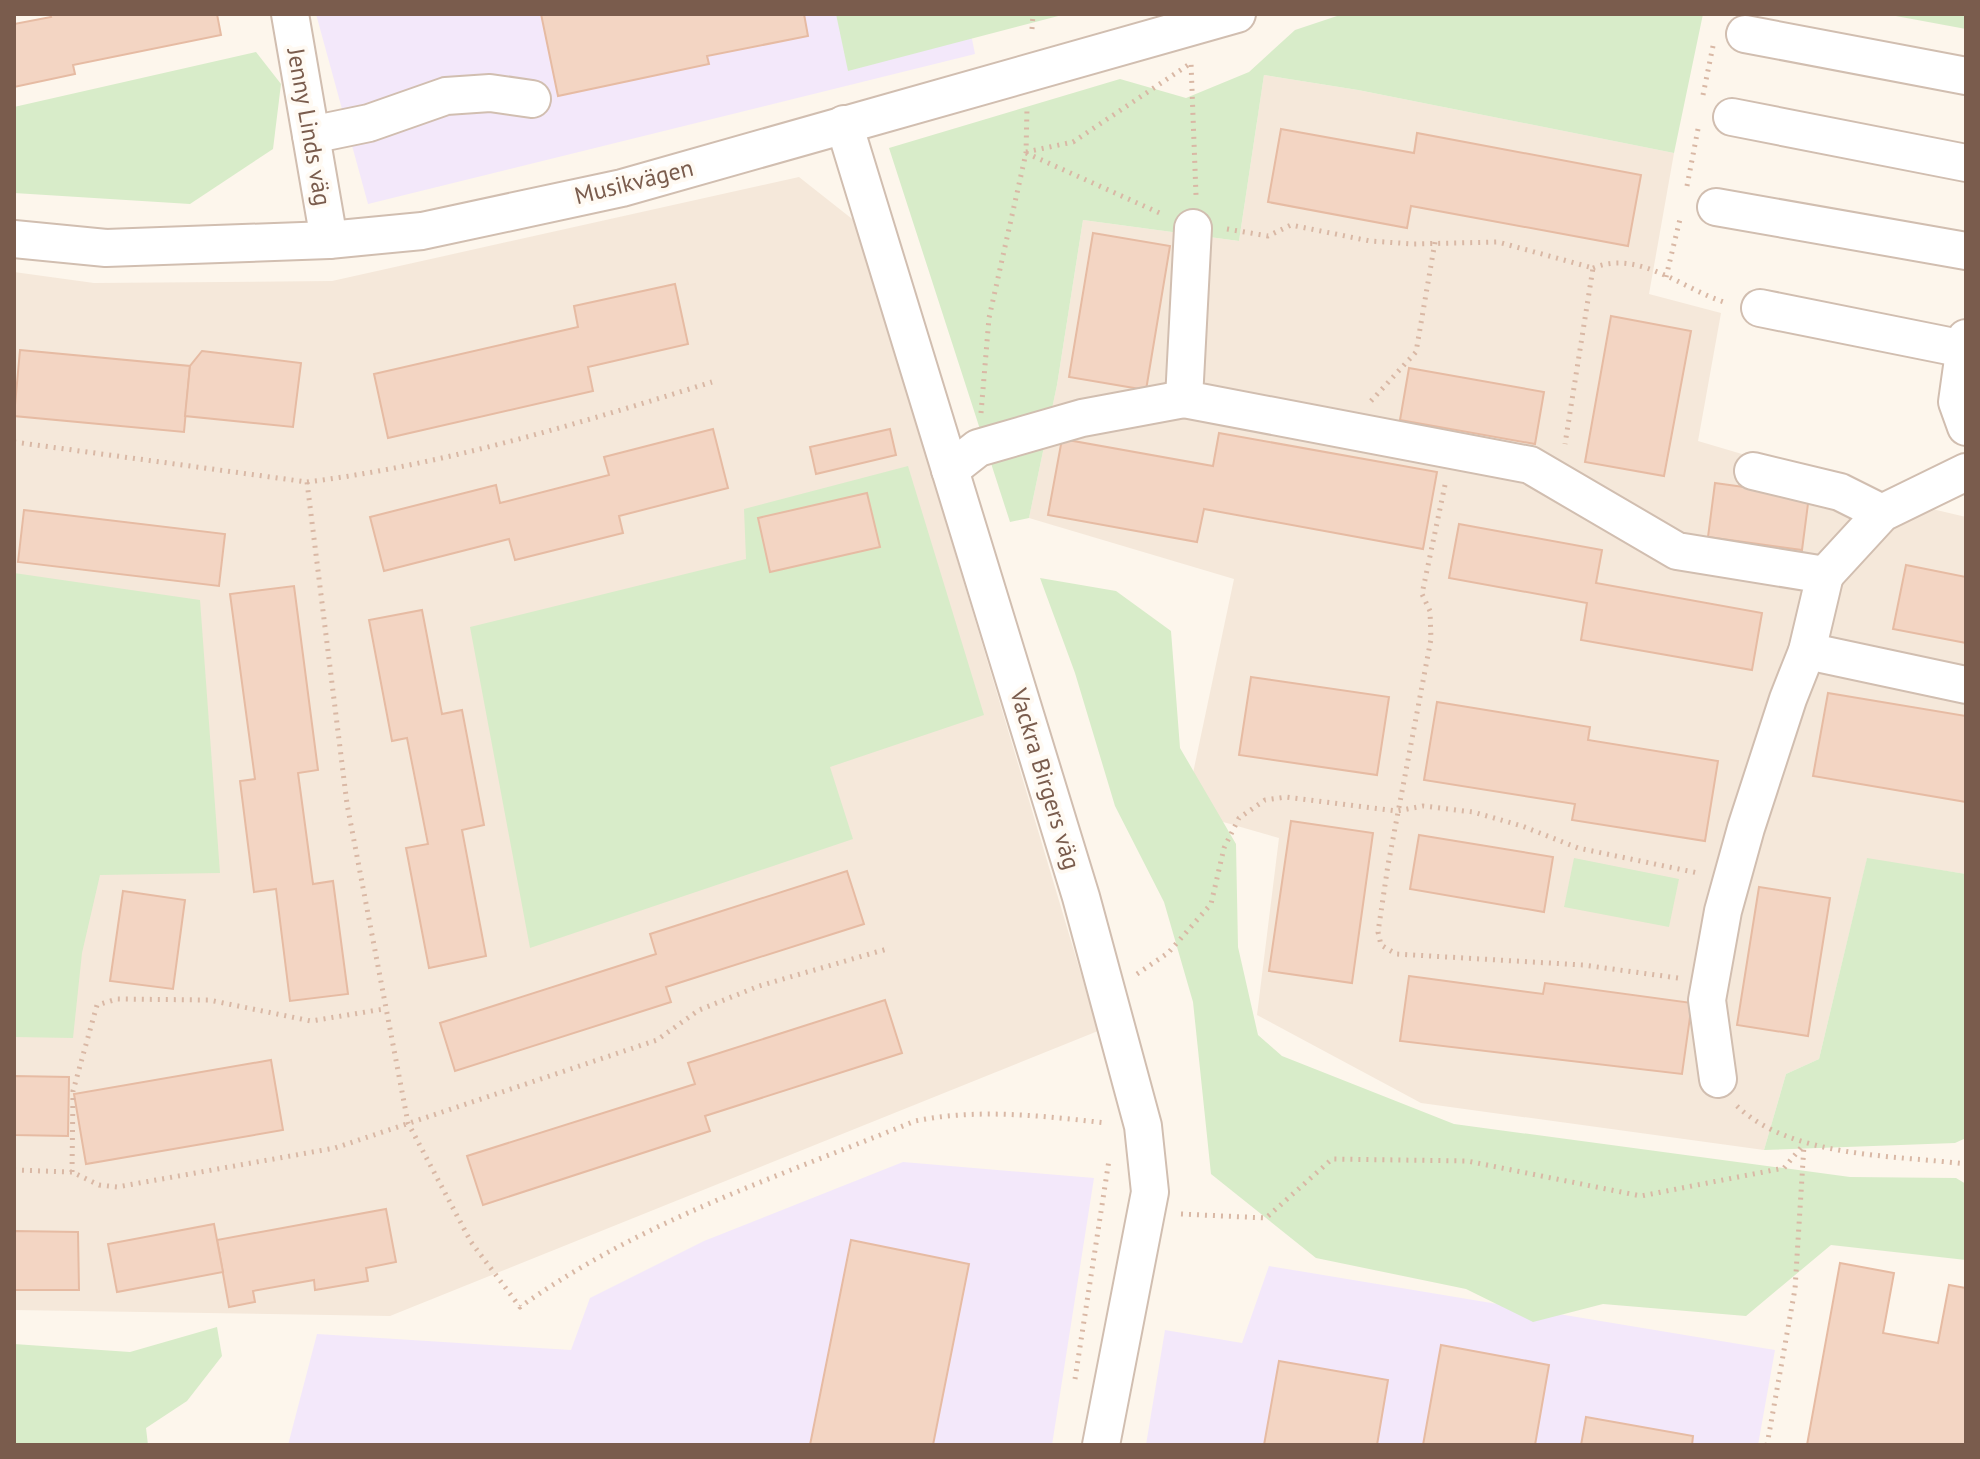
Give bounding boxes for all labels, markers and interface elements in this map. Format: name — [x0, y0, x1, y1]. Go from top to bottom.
street label: Jenny Linds väg — [280, 45, 339, 208]
street label: Musikvägen — [571, 152, 697, 211]
street label: Vackra Birgers väg — [1003, 684, 1088, 873]

